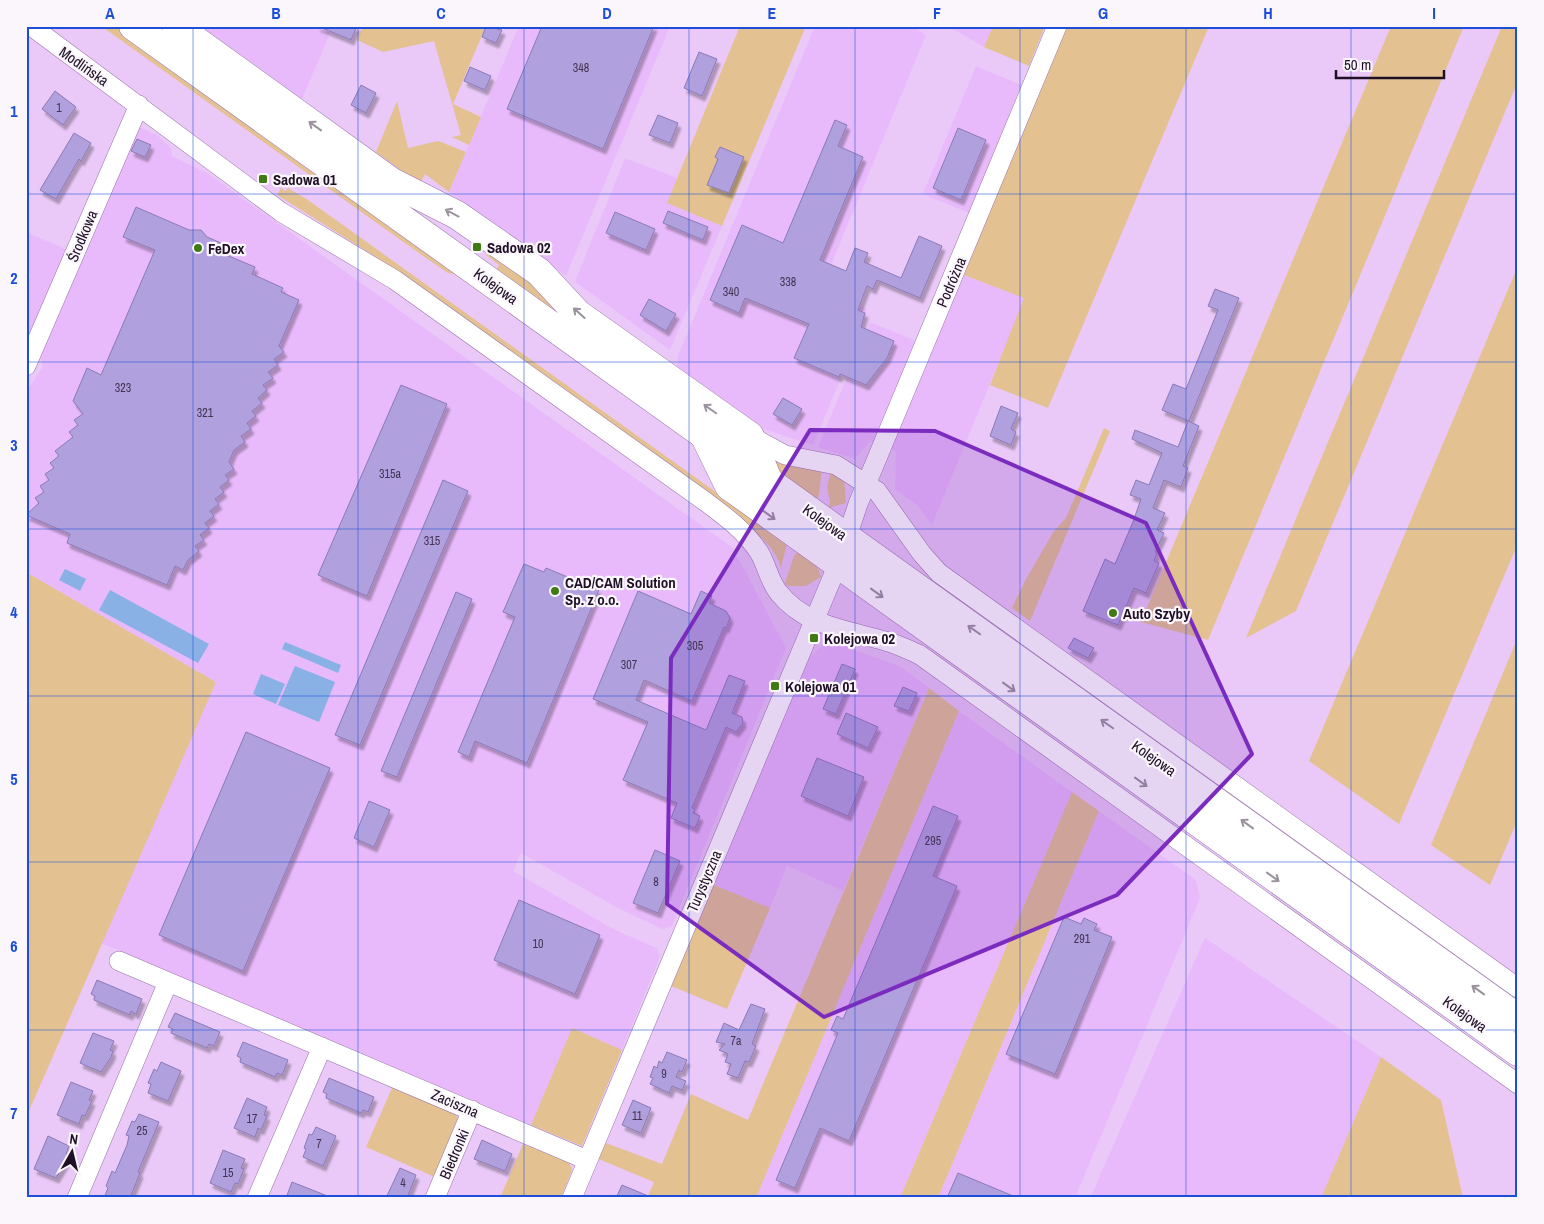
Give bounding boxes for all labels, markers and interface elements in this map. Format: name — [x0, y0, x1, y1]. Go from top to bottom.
text: A — [105, 2, 115, 24]
text: B — [271, 2, 281, 24]
text: C — [436, 2, 446, 24]
text: D — [602, 2, 612, 24]
text: E — [768, 2, 777, 24]
text: F — [933, 2, 941, 24]
text: G — [1098, 2, 1108, 24]
text: H — [1263, 2, 1273, 24]
text: I — [1432, 2, 1436, 24]
street label: Modlińska — [55, 41, 113, 91]
scale bar — [1336, 48, 1444, 80]
text: 50 m — [1344, 54, 1371, 75]
house number: 348 — [573, 60, 589, 76]
text: 1 — [10, 100, 18, 122]
house number: 1 — [56, 100, 62, 116]
one-way arrow — [308, 121, 322, 131]
place label: Sadowa 01 — [273, 169, 337, 190]
marker: Sadowa 01 — [257, 173, 269, 185]
street label: Środkowa — [62, 207, 102, 265]
one-way arrow — [445, 208, 460, 217]
place label: Sadowa 02 — [487, 237, 551, 258]
place label: FeDex — [208, 238, 244, 259]
marker: Sadowa 02 — [471, 241, 483, 253]
marker: FeDex — [192, 242, 204, 254]
street label: Podróżna — [931, 254, 971, 310]
street label: Kolejowa — [470, 263, 522, 309]
text: 2 — [10, 267, 18, 289]
house number: 338 — [780, 274, 796, 290]
house number: 340 — [723, 284, 739, 300]
one-way arrow — [572, 307, 585, 319]
house number: 323 — [115, 380, 131, 396]
one-way arrow — [703, 404, 717, 414]
house number: 321 — [197, 405, 214, 421]
text: 3 — [10, 434, 18, 456]
house number: 315a — [379, 466, 401, 482]
street label: Kolejowa — [799, 499, 851, 545]
one-way arrow — [762, 510, 776, 520]
house number: 315 — [424, 533, 441, 549]
place label: CAD/CAM Solution Sp. z o.o. — [565, 572, 676, 610]
marker: CAD/CAM Solution Sp. z o.o. — [549, 585, 561, 597]
one-way arrow — [870, 588, 884, 598]
text: 4 — [10, 601, 18, 623]
place label: Auto Szyby — [1123, 603, 1190, 624]
marker: Auto Szyby — [1107, 607, 1119, 619]
one-way arrow — [968, 624, 981, 635]
place label: Kolejowa 02 — [824, 628, 895, 649]
marker: Kolejowa 02 — [808, 632, 820, 644]
house number: 305 — [687, 638, 704, 654]
house number: 307 — [621, 657, 638, 673]
place label: Kolejowa 01 — [785, 676, 856, 697]
marker: Kolejowa 01 — [769, 680, 781, 692]
one-way arrow — [1002, 682, 1015, 693]
one-way arrow — [1100, 719, 1114, 729]
street label: Kolejowa — [1128, 735, 1181, 781]
text: 5 — [10, 768, 18, 790]
one-way arrow — [1134, 777, 1148, 787]
one-way arrow — [1240, 819, 1254, 829]
house number: 295 — [925, 833, 942, 849]
street label: Turystyczna — [682, 847, 726, 915]
one-way arrow — [1266, 872, 1280, 882]
house number: 8 — [653, 874, 659, 890]
house number: 291 — [1074, 931, 1091, 947]
text: 6 — [10, 935, 18, 957]
house number: 10 — [533, 936, 543, 952]
one-way arrow — [1471, 985, 1485, 995]
street label: Kolejowa — [1439, 991, 1491, 1037]
house number: 7a — [731, 1033, 742, 1049]
house number: 9 — [661, 1066, 667, 1082]
street label: Zaciszna — [428, 1084, 482, 1122]
text: 7 — [10, 1102, 18, 1124]
house number: 11 — [632, 1108, 643, 1124]
house number: 17 — [247, 1111, 258, 1127]
house number: 25 — [137, 1123, 148, 1139]
north arrow — [48, 1126, 98, 1176]
street label: Biedronki — [434, 1126, 474, 1182]
text: N — [68, 1130, 79, 1149]
house number: 7 — [316, 1136, 322, 1152]
house number: 15 — [223, 1165, 234, 1181]
house number: 4 — [400, 1175, 406, 1191]

